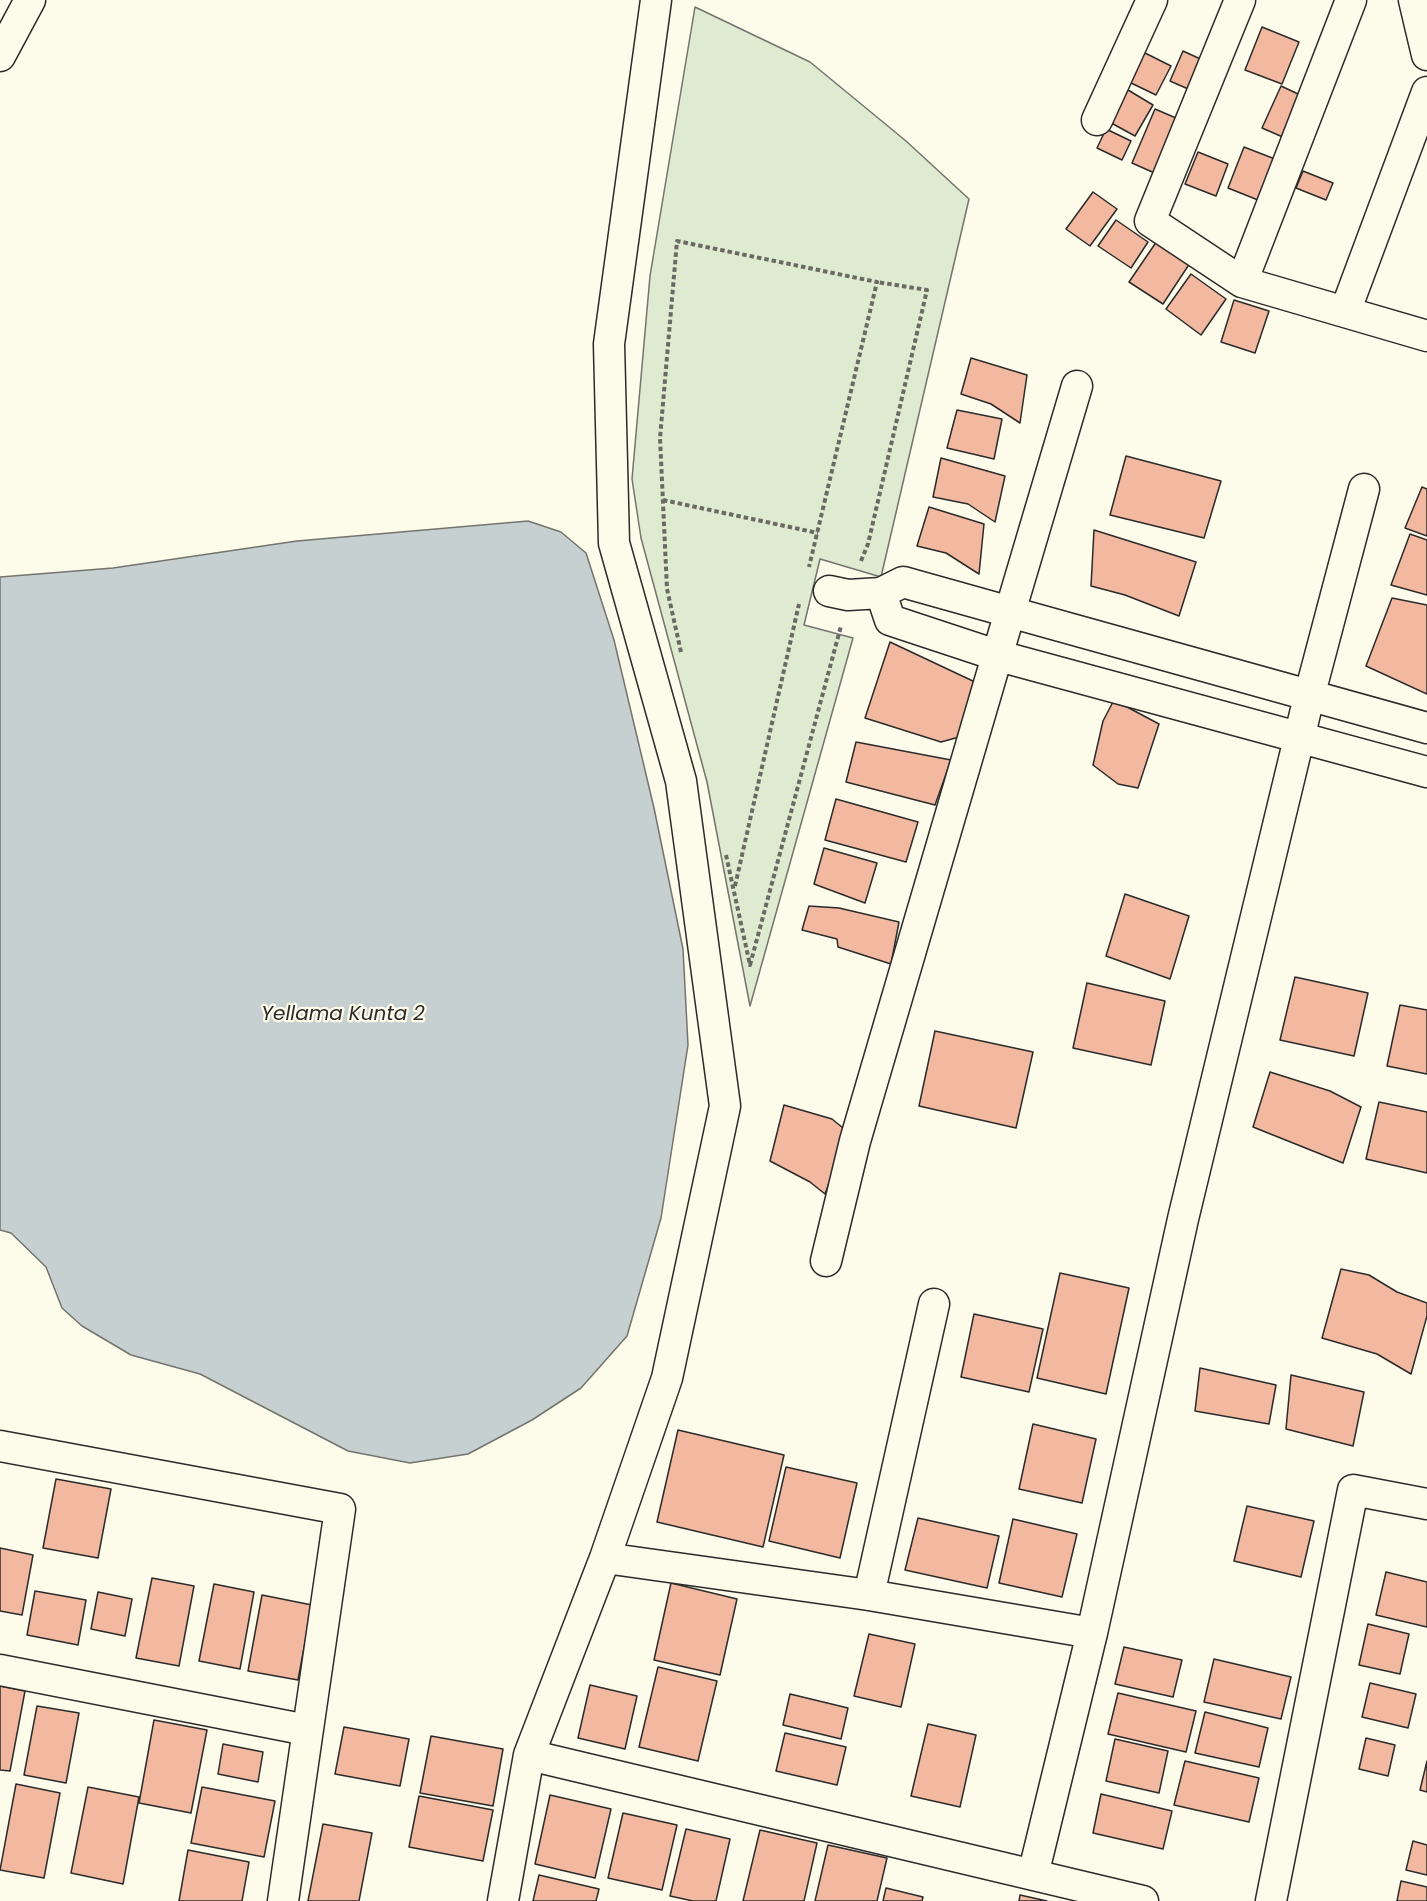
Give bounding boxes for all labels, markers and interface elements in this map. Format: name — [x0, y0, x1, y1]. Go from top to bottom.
water label: Yellama Kunta 2 — [261, 1003, 425, 1027]

